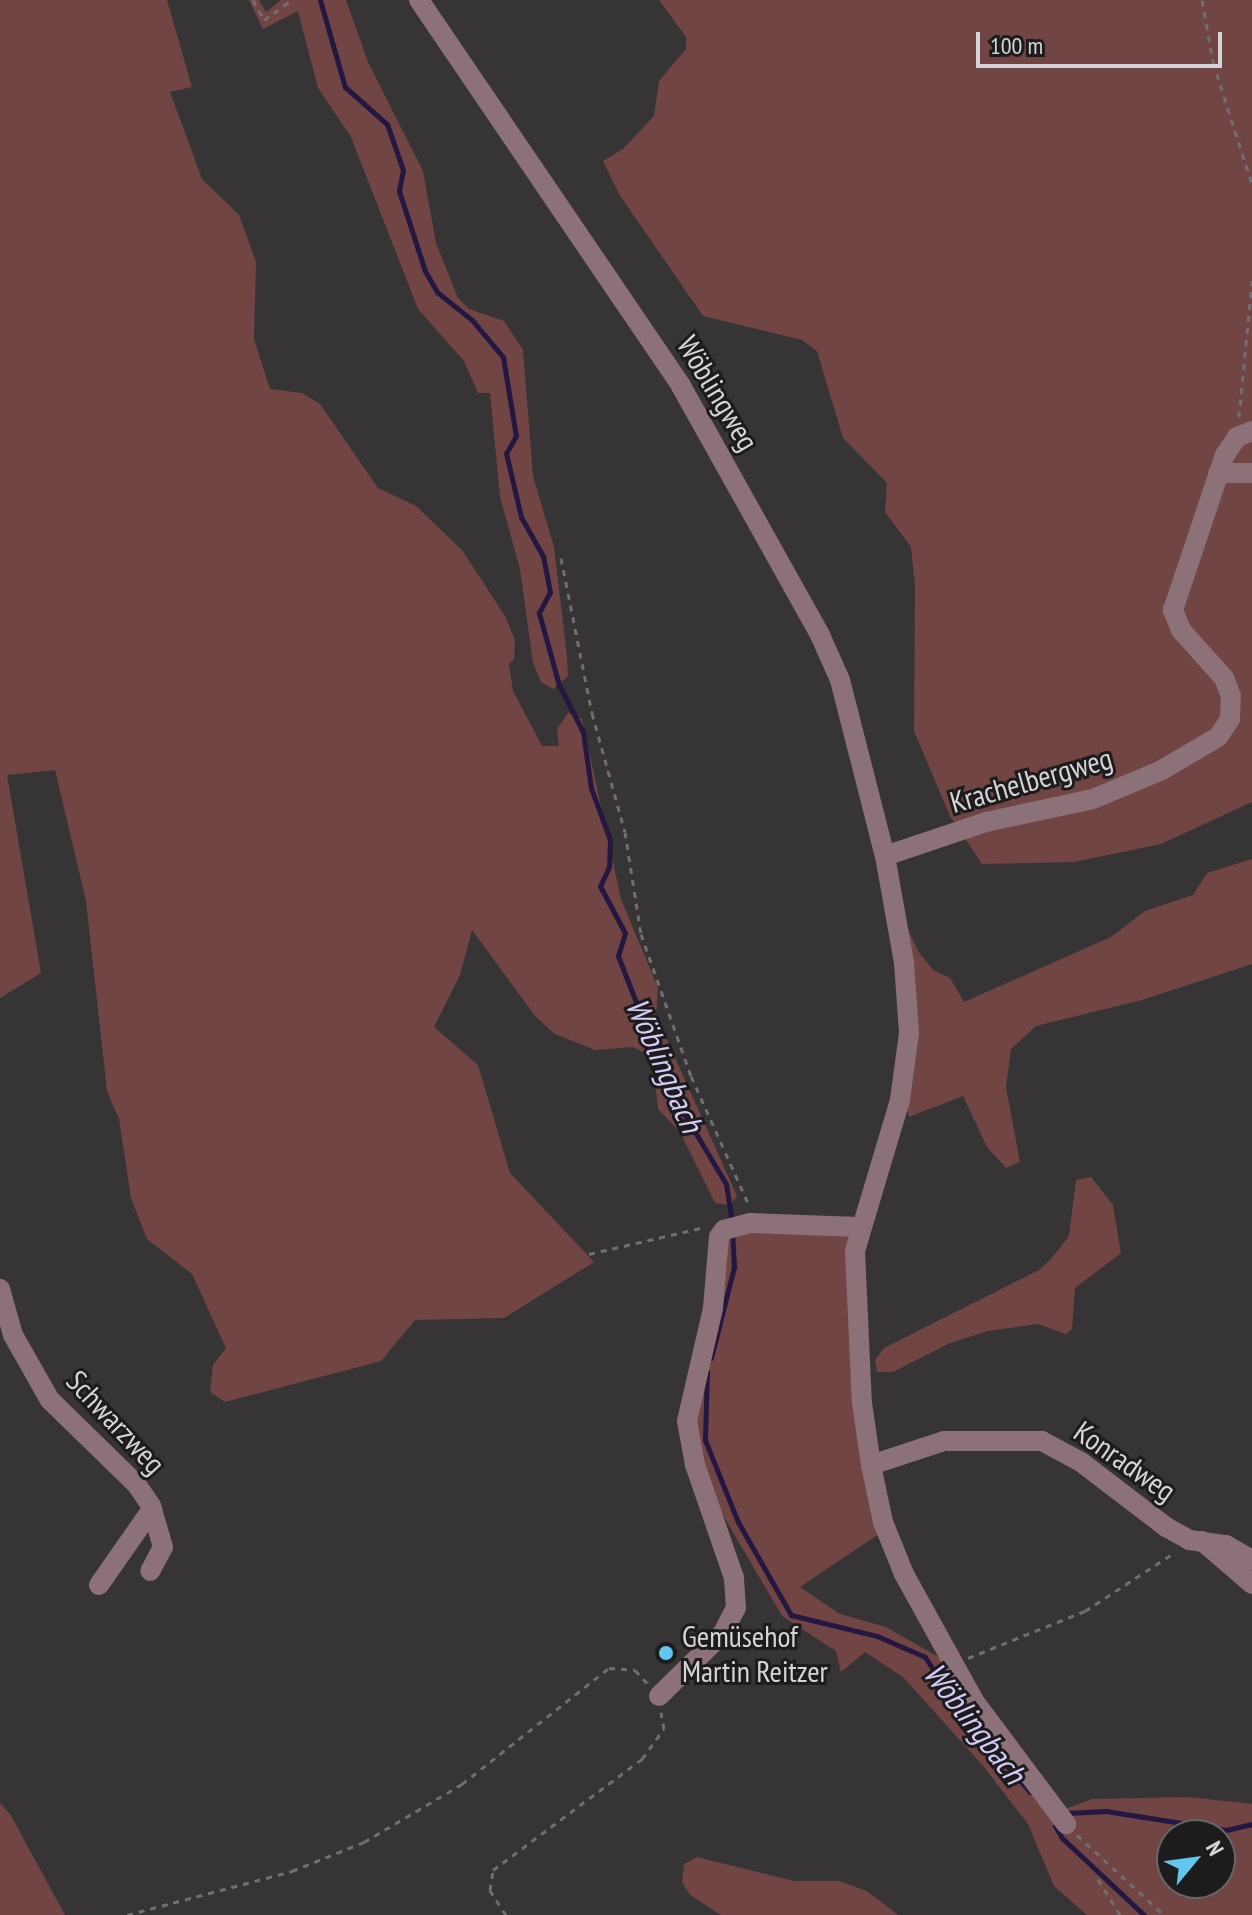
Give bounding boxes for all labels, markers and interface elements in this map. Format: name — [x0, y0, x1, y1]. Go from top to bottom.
scale bar — [980, 16, 1226, 66]
text: 100 m — [990, 30, 1043, 61]
street label: Wöblingweg — [670, 329, 766, 457]
street label: Krachelbergweg — [946, 740, 1116, 820]
water label: Wöblingbach — [618, 992, 712, 1138]
street label: Schwarzweg — [59, 1363, 173, 1481]
street label: Konradweg — [1067, 1413, 1183, 1509]
place label: Gemüsehof Martin Reitzer — [682, 1618, 828, 1688]
marker: Gemüsehof Martin Reitzer — [657, 1644, 675, 1662]
water label: Wöblingbach — [916, 1655, 1034, 1791]
north arrow — [1156, 1819, 1236, 1899]
text: N — [1200, 1836, 1230, 1860]

